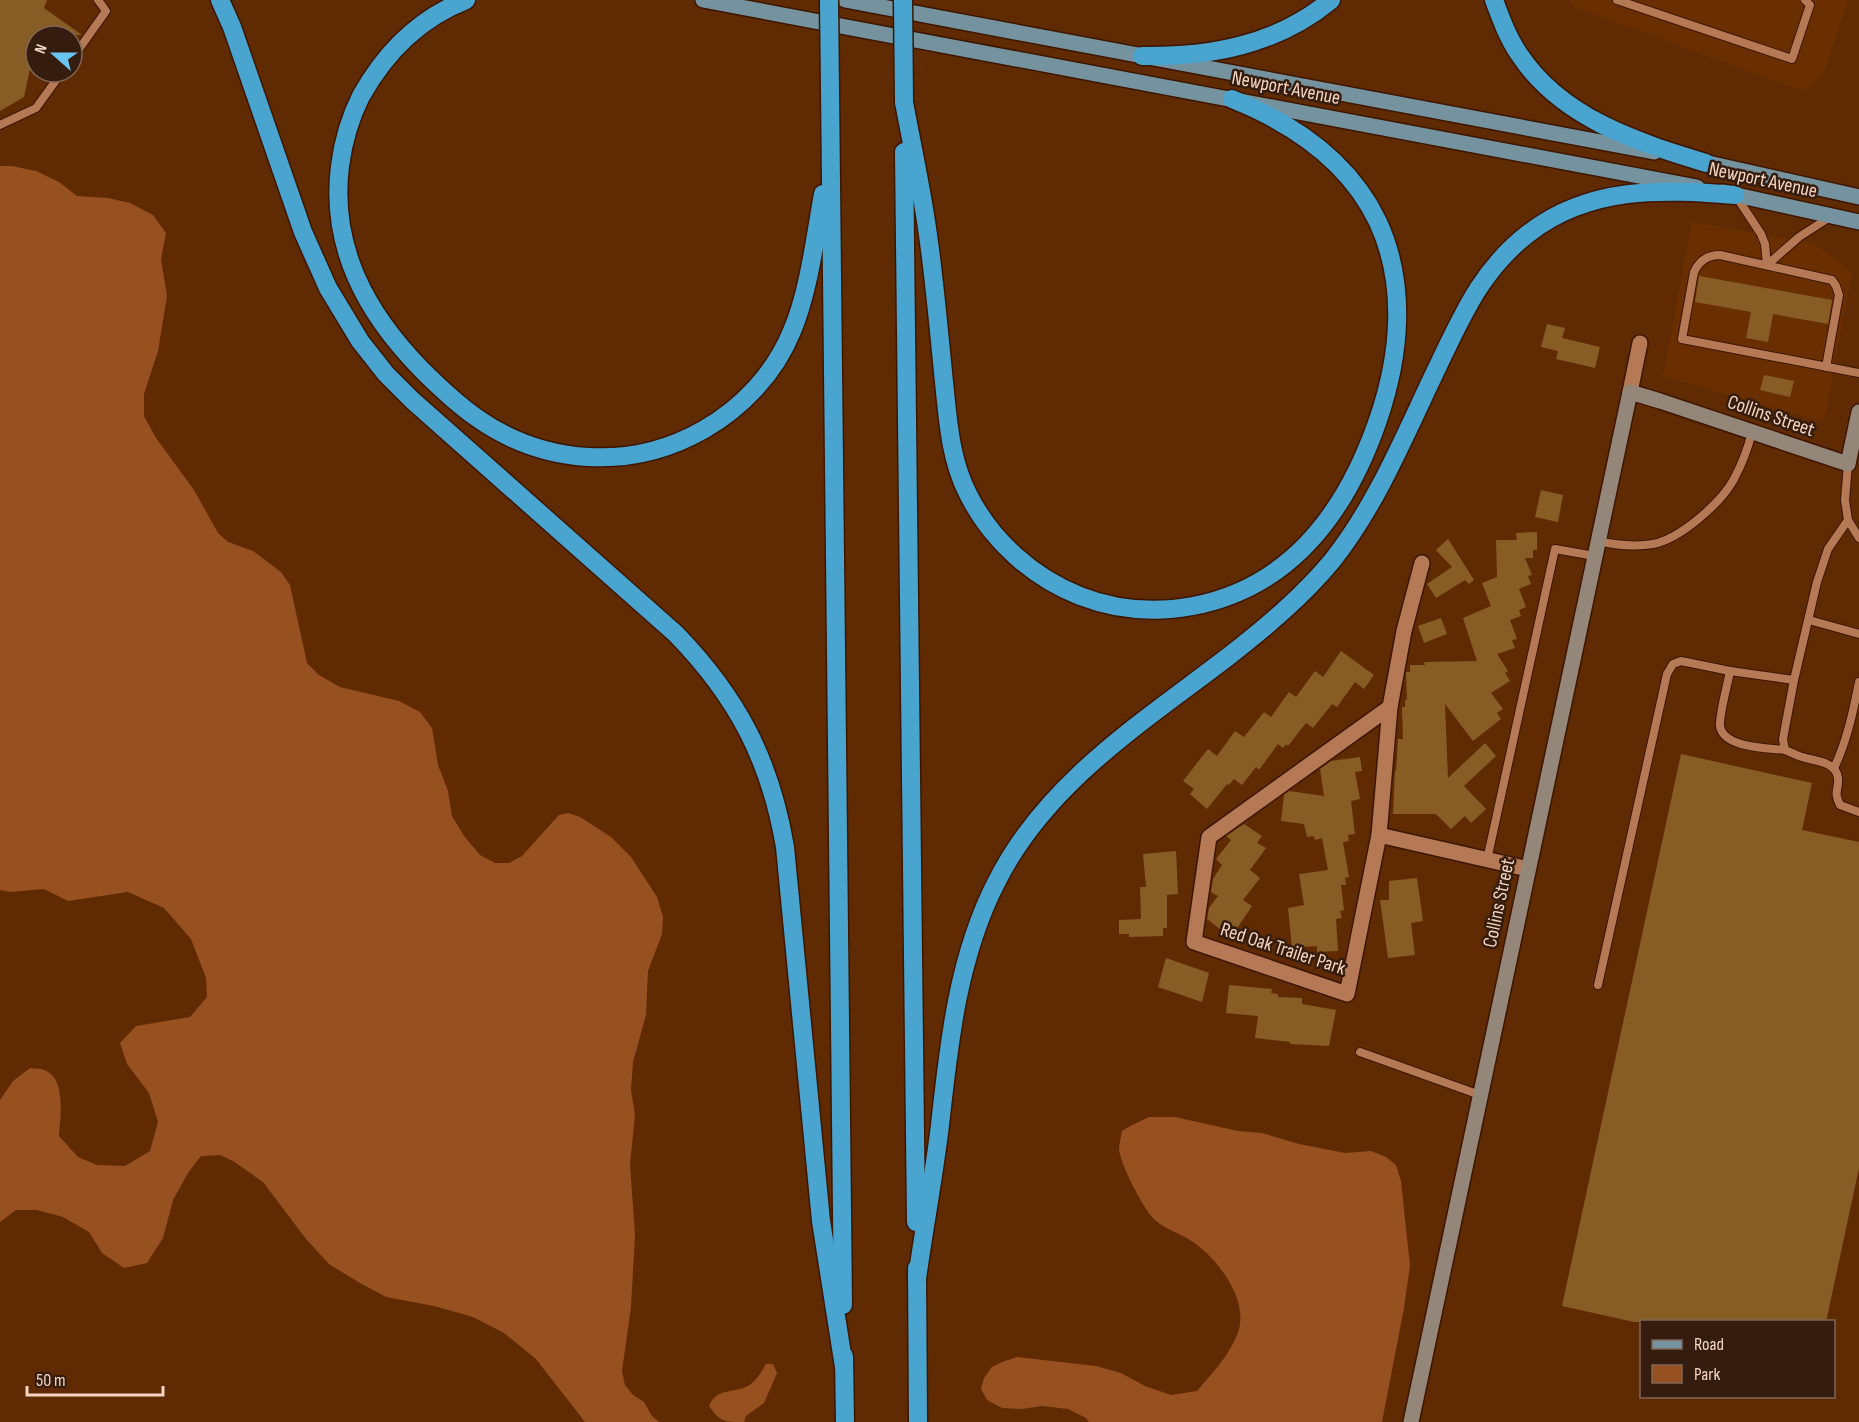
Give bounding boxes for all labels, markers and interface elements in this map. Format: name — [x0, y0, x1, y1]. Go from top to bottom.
north arrow — [24, 24, 84, 84]
text: N — [31, 42, 52, 57]
street label: Newport Avenue — [1230, 66, 1342, 110]
street label: Newport Avenue — [1707, 157, 1819, 203]
street label: Collins Street — [1724, 390, 1818, 442]
street label: Collins Street — [1478, 856, 1520, 950]
street label: Red Oak Trailer Park — [1217, 917, 1349, 981]
legend — [1640, 1320, 1835, 1398]
text: Road — [1694, 1334, 1724, 1355]
scale bar — [27, 1359, 164, 1397]
text: Park — [1694, 1364, 1720, 1385]
text: 50 m — [36, 1370, 66, 1391]

